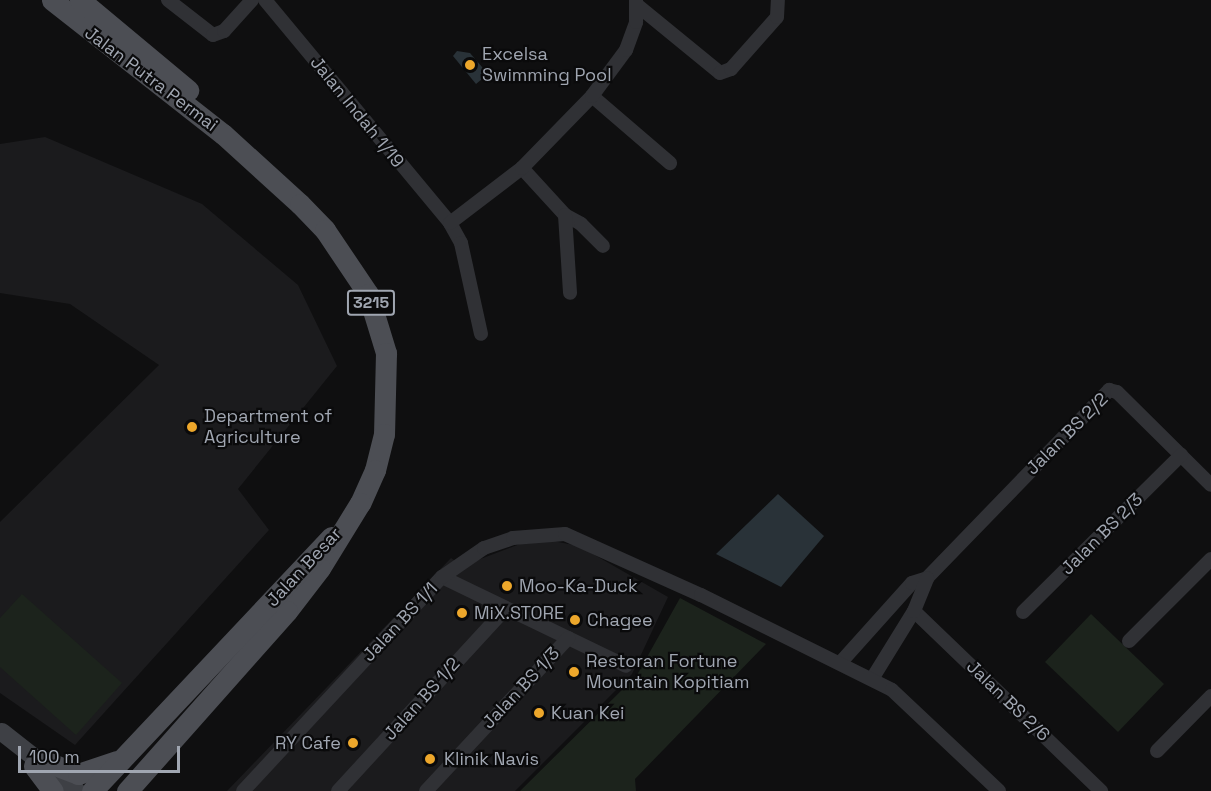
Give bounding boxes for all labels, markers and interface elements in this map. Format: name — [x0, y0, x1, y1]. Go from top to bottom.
street label: Jalan Putra Permai — [80, 22, 222, 136]
place label: Excelsa Swimming Pool — [482, 44, 612, 86]
street label: Jalan Indah 1/19 — [306, 52, 408, 172]
marker: Excelsa Swimming Pool — [463, 58, 477, 72]
road number: 3215 — [346, 290, 397, 316]
street label: Jalan BS 2/2 — [1022, 389, 1112, 479]
place label: Department of Agriculture — [204, 406, 332, 448]
marker: Department of Agriculture — [185, 420, 199, 434]
street label: Jalan BS 2/3 — [1057, 489, 1147, 579]
street label: Jalan Besar — [262, 523, 346, 611]
place label: Moo-Ka-Duck — [519, 575, 638, 597]
street label: Jalan BS 1/1 — [358, 578, 442, 666]
marker: Moo-Ka-Duck — [500, 579, 514, 593]
place label: MiX.STORE — [474, 602, 564, 624]
marker: MiX.STORE — [455, 606, 469, 620]
place label: Chagee — [587, 609, 653, 631]
marker: Chagee — [568, 613, 582, 627]
street label: Jalan BS 1/3 — [478, 643, 564, 733]
place label: Restoran Fortune Mountain Kopitiam — [586, 651, 749, 694]
street label: Jalan BS 1/2 — [379, 653, 465, 745]
street label: Jalan BS 2/6 — [962, 656, 1054, 746]
marker: Restoran Fortune Mountain Kopitiam — [567, 665, 581, 679]
place label: Kuan Kei — [551, 702, 625, 724]
marker: Kuan Kei — [532, 706, 546, 720]
place label: RY Cafe — [275, 732, 341, 754]
scale bar — [21, 734, 183, 772]
marker: RY Cafe — [346, 736, 360, 750]
text: 100 m — [29, 745, 80, 768]
place label: Klinik Navis — [444, 748, 539, 770]
marker: Klinik Navis — [421, 750, 439, 768]

